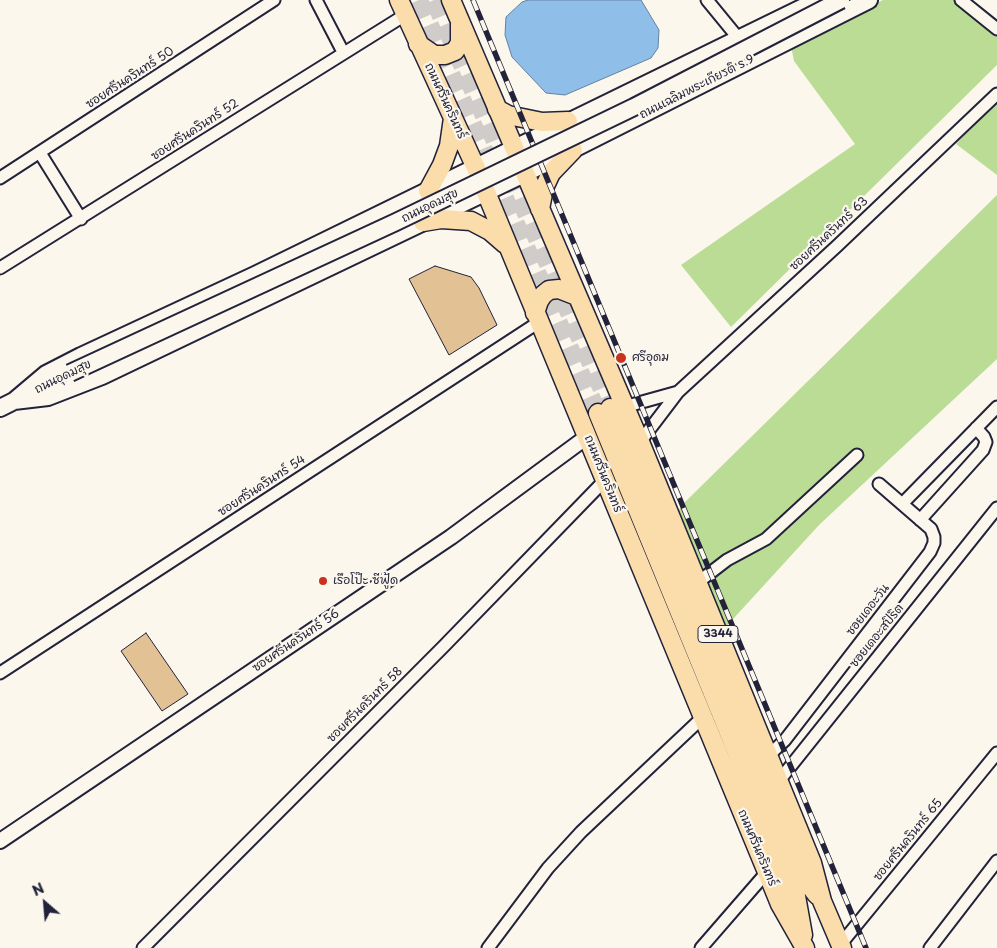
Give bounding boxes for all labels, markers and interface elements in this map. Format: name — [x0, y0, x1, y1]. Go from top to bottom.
street label: ซอยศรีนครินทร์ 50 — [83, 44, 177, 112]
street label: ถนนเฉลิมพระเกียรติ ร.9 — [637, 52, 757, 122]
street label: ถนนศรีนครินทร์ — [421, 61, 469, 141]
street label: ซอยศรีนครินทร์ 52 — [149, 96, 241, 164]
street label: ถนนอุดมสุข — [399, 186, 461, 226]
street label: ซอยศรีนครินทร์ 63 — [787, 194, 871, 274]
marker: ศรีอุดม — [614, 351, 628, 365]
place label: ศรีอุดม — [632, 351, 669, 365]
street label: ถนนอุดมสุข — [32, 357, 94, 397]
street label: ถนนศรีนครินทร์ — [581, 433, 625, 515]
street label: ซอยศรีนครินทร์ 54 — [216, 452, 308, 520]
place label: เรือโป๊ะ ซีฟู้ด — [333, 574, 398, 588]
marker: เรือโป๊ะ ซีฟู้ด — [317, 575, 329, 587]
street label: ซอยเดอะวัน — [843, 581, 893, 639]
street label: ซอยเดอะสปิริต — [847, 601, 907, 671]
street label: ซอยศรีนครินทร์ 56 — [250, 607, 342, 675]
road number: 3344 — [698, 626, 738, 642]
street label: ซอยศรีนครินทร์ 58 — [324, 664, 406, 746]
street label: ซอยศรีนครินทร์ 65 — [870, 796, 946, 884]
street label: ถนนศรีนครินทร์ — [734, 807, 780, 889]
text: N — [28, 877, 48, 901]
north arrow — [20, 878, 70, 928]

